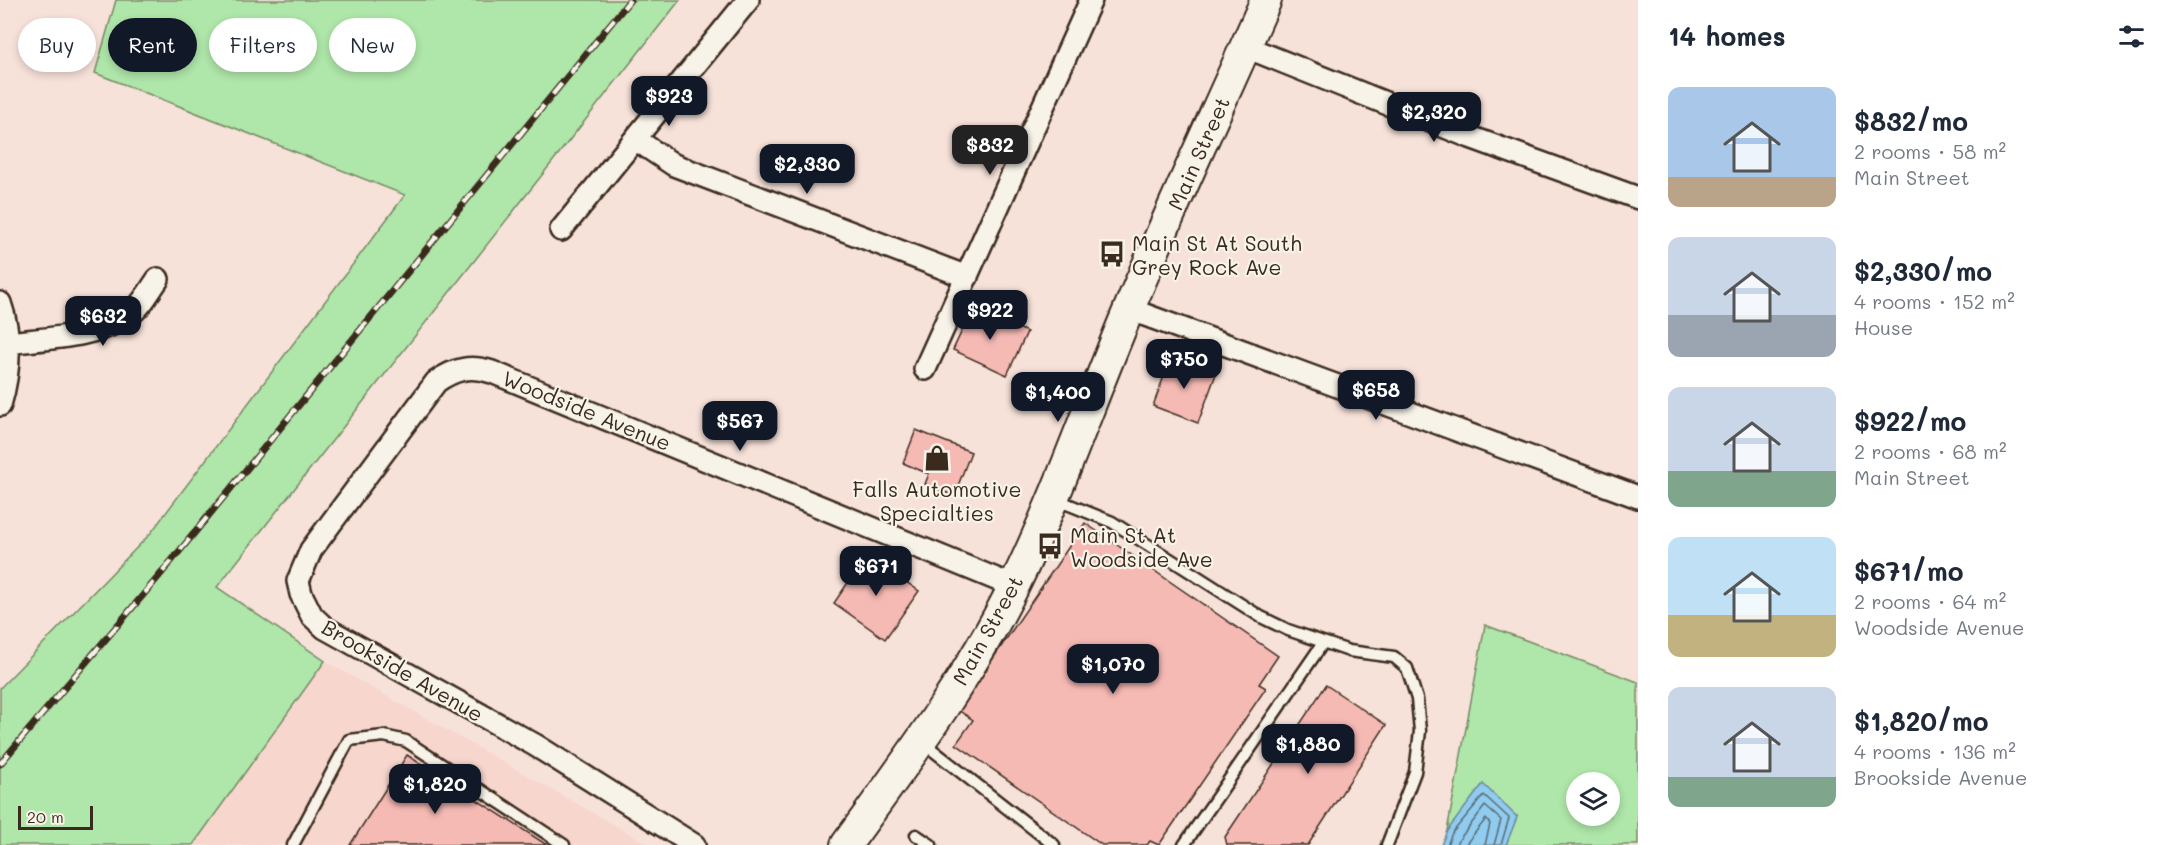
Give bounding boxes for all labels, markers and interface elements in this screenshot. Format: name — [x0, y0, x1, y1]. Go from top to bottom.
chip: Buy — [18, 18, 96, 72]
chip: Rent — [108, 18, 197, 72]
chip: Filters — [209, 18, 317, 72]
chip: New — [329, 18, 416, 72]
text: 14 homes — [1668, 19, 1786, 53]
icon: filters — [2115, 20, 2148, 53]
pin: $923 — [633, 76, 705, 127]
text: $923 — [645, 82, 693, 108]
street label: Main Street — [1161, 92, 1235, 214]
pin: $2,320 — [1385, 92, 1483, 143]
text: $2,320 — [1401, 98, 1467, 124]
text: $832/mo — [1854, 104, 1968, 138]
icon: home — [1716, 111, 1788, 183]
pin: $832 — [954, 125, 1026, 176]
text: $832 — [966, 131, 1014, 157]
text: 2 rooms · 58 m² — [1854, 138, 2006, 164]
pin: $2,330 — [758, 144, 856, 195]
text: $2,330 — [774, 150, 840, 176]
text: Main Street — [1854, 164, 1970, 190]
place label: Main St At South Grey Rock Ave — [1132, 229, 1302, 280]
bus stop icon: Main St At South Grey Rock Ave — [1097, 239, 1127, 269]
text: $2,330/mo — [1854, 254, 1992, 288]
icon: home — [1716, 261, 1788, 333]
text: 4 rooms · 152 m² — [1854, 288, 2015, 314]
pin: $922 — [954, 290, 1026, 341]
pin: $632 — [67, 296, 139, 347]
text: $922 — [967, 296, 1013, 322]
text: $632 — [79, 302, 127, 328]
text: House — [1854, 314, 1913, 340]
pin: $750 — [1148, 339, 1220, 390]
text: $750 — [1160, 345, 1208, 371]
street label: Woodside Avenue — [499, 364, 675, 456]
pin: $658 — [1340, 370, 1412, 421]
pin: $1,400 — [1009, 372, 1107, 423]
text: $658 — [1352, 376, 1400, 402]
text: $1,400 — [1025, 378, 1091, 404]
pin: $567 — [704, 401, 776, 452]
text: $922/mo — [1854, 404, 1966, 438]
text: $567 — [716, 407, 764, 433]
icon: home — [1716, 411, 1788, 483]
text: 2 rooms · 68 m² — [1854, 438, 2007, 464]
shop icon: Falls Automotive Specialties — [922, 443, 952, 473]
text: Main Street — [1854, 464, 1970, 490]
place label: Falls Automotive Specialties — [853, 475, 1021, 526]
place label: Main St At Woodside Ave — [1070, 521, 1213, 572]
bus stop icon: Main St At Woodside Ave — [1035, 531, 1065, 561]
pin: $671 — [840, 546, 912, 597]
text: $671 — [854, 552, 898, 578]
text: $671/mo — [1854, 554, 1963, 588]
icon: home — [1716, 561, 1788, 633]
street label: Main Street — [946, 570, 1028, 690]
text: 2 rooms · 64 m² — [1854, 588, 2006, 614]
street label: Brookside Avenue — [317, 613, 489, 727]
text: Woodside Avenue — [1854, 614, 2024, 640]
pin: $1,070 — [1064, 644, 1162, 695]
text: $1,070 — [1081, 650, 1145, 676]
text: $1,820/mo — [1854, 704, 1989, 738]
icon: home — [1716, 711, 1788, 783]
pin: $1,880 — [1259, 724, 1357, 775]
text: $1,880 — [1275, 730, 1341, 756]
text: 4 rooms · 136 m² — [1854, 738, 2016, 764]
pin: $1,820 — [386, 764, 484, 815]
text: Brookside Avenue — [1854, 764, 2027, 790]
text: $1,820 — [403, 770, 467, 796]
map controls — [1566, 772, 1620, 826]
button: layers — [1566, 772, 1620, 826]
scale bar — [18, 803, 93, 830]
text: 20 m — [27, 806, 64, 827]

